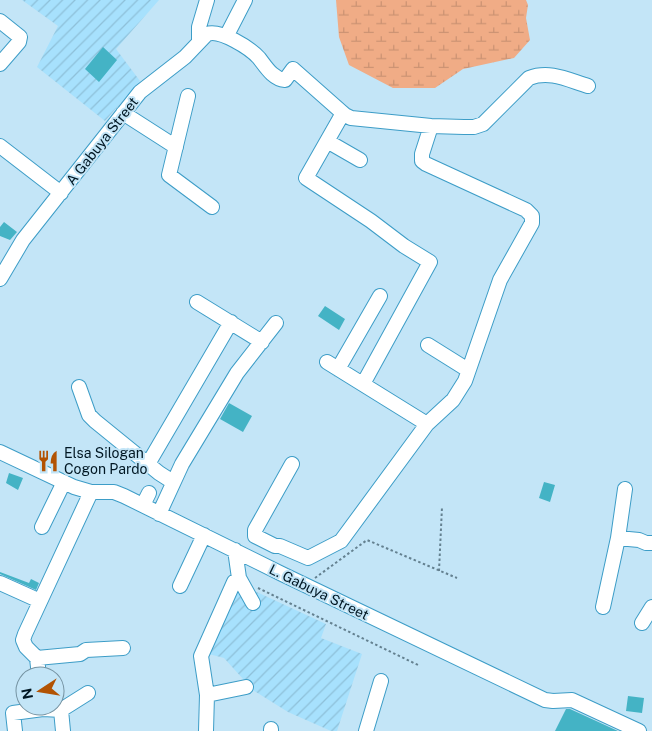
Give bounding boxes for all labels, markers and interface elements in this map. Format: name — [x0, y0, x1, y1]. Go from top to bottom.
street label: A Gabuya Street — [63, 94, 141, 188]
place label: Elsa Silogan Cogon Pardo — [64, 445, 148, 477]
restaurant icon: Elsa Silogan Cogon Pardo — [35, 448, 61, 474]
street label: L. Gabuya Street — [267, 561, 371, 623]
north arrow — [15, 666, 65, 716]
text: N — [18, 687, 36, 701]

